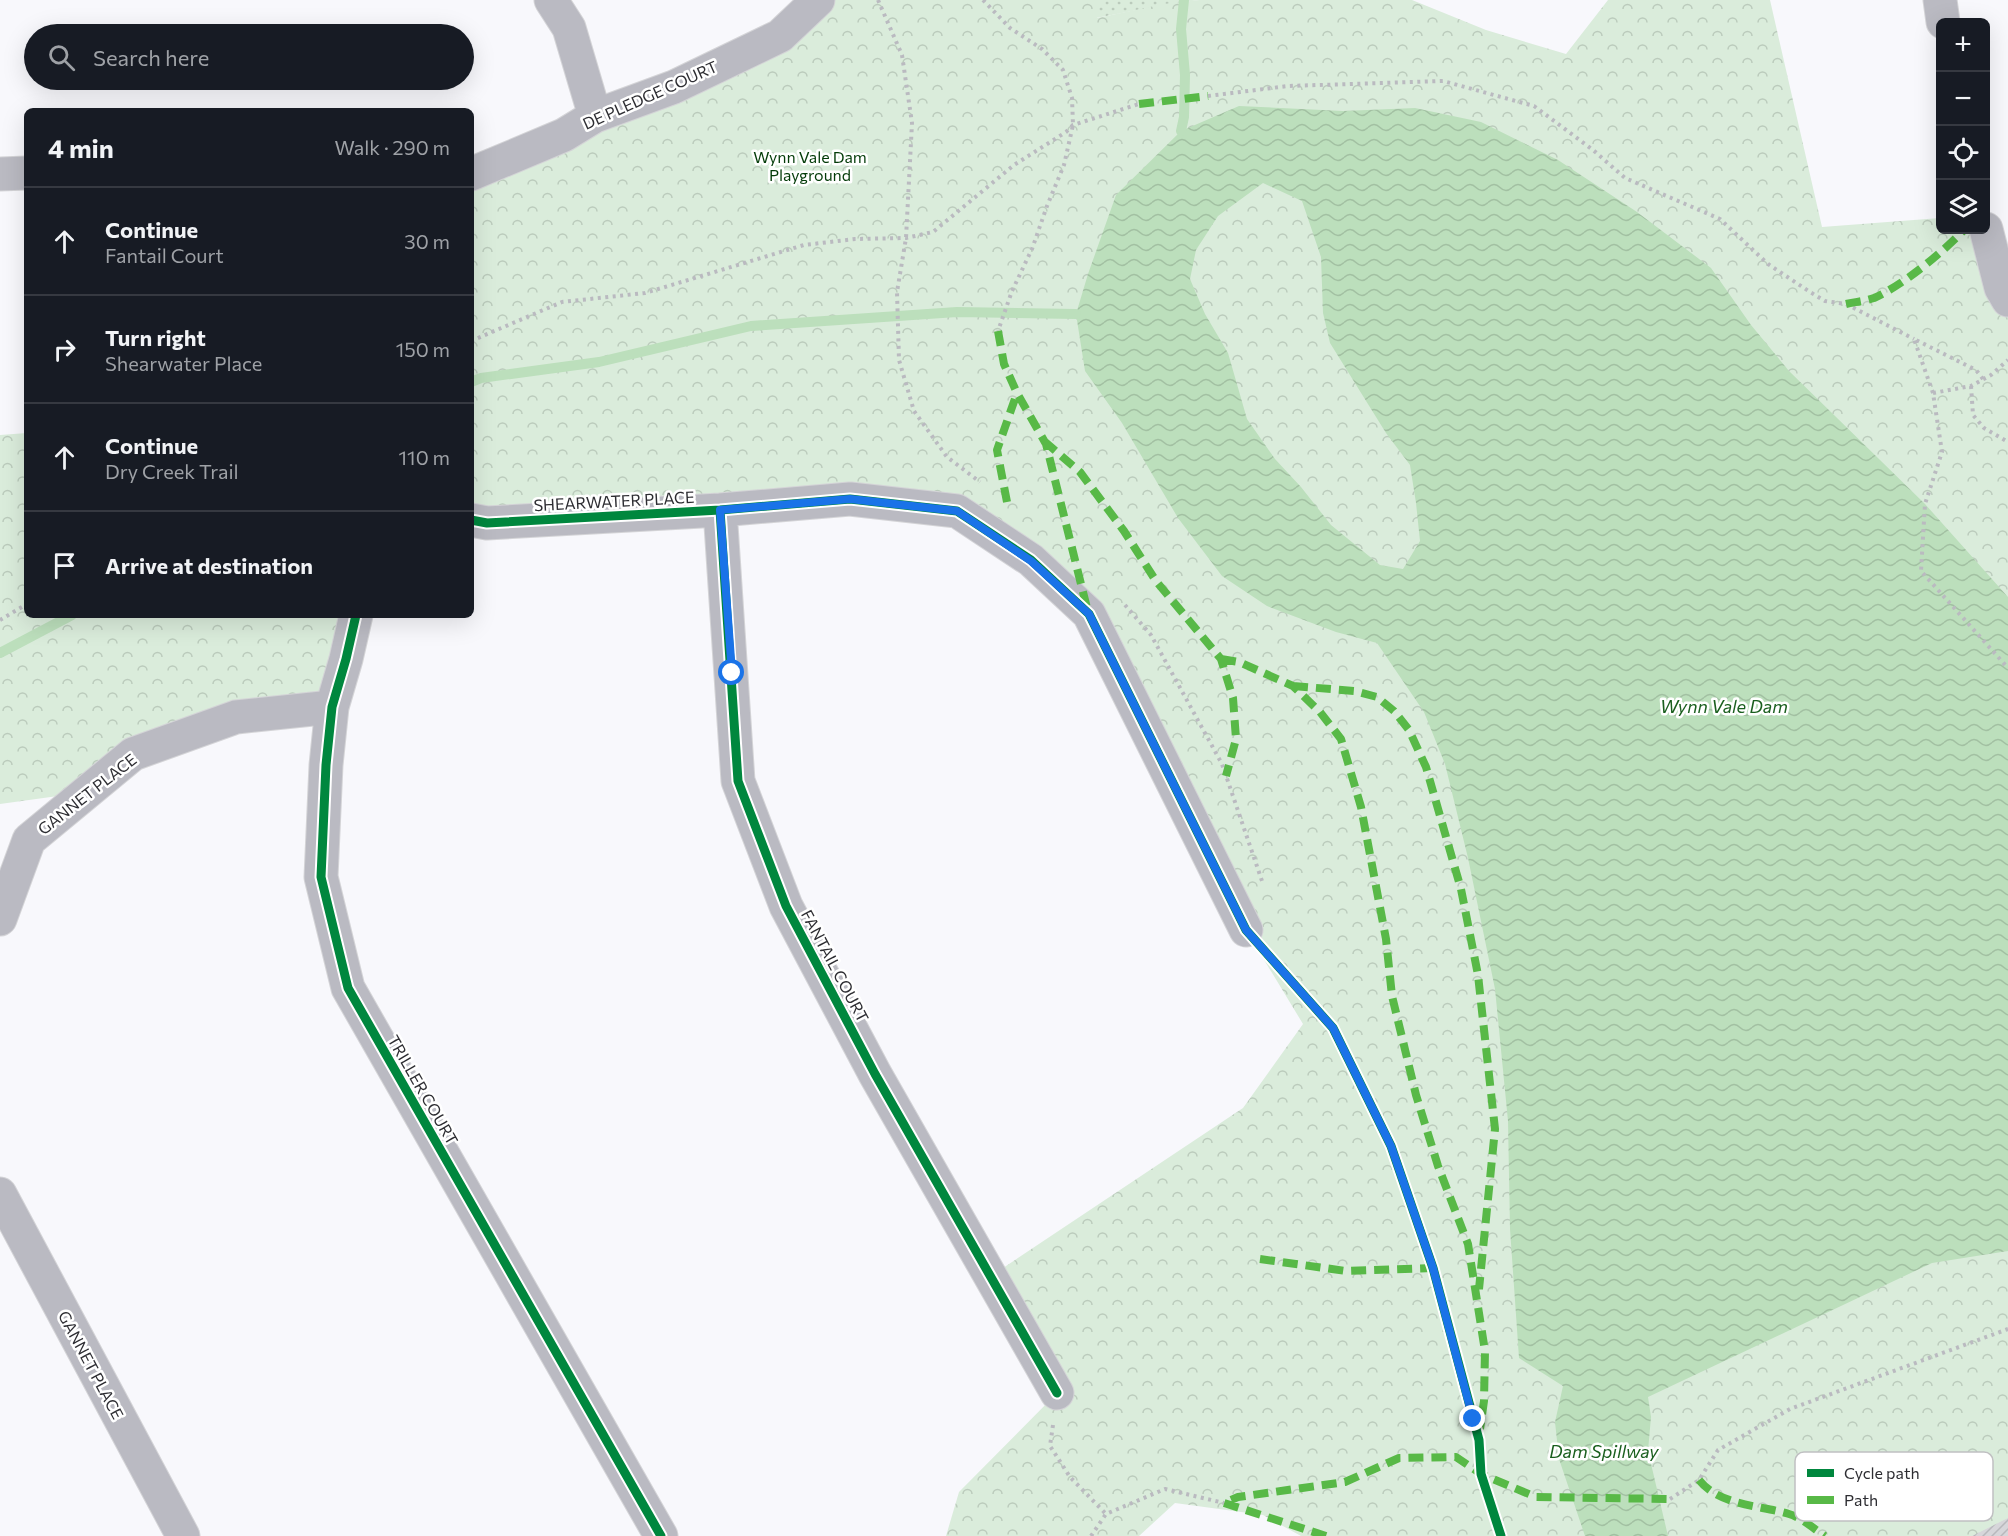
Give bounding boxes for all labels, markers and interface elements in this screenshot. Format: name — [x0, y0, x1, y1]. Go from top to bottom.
map controls — [1936, 18, 1990, 234]
button: + — [1936, 18, 1990, 72]
search box — [24, 24, 474, 90]
icon: search — [45, 41, 78, 74]
text: Search here — [93, 44, 209, 71]
street label: DE PLEDGE COURT — [579, 56, 720, 133]
button: − — [1936, 72, 1990, 126]
button: locate — [1936, 126, 1990, 180]
text: 4 min — [48, 132, 114, 163]
text: Walk · 290 m — [334, 135, 450, 159]
park label: Wynn Vale Dam Playground — [753, 147, 867, 184]
button: layers — [1936, 180, 1990, 234]
text: Continue — [105, 216, 198, 243]
icon: ahead — [48, 225, 81, 258]
text: 30 m — [404, 229, 450, 253]
text: Fantail Court — [105, 243, 224, 267]
text: Turn right — [105, 324, 206, 351]
icon: right — [48, 333, 81, 366]
text: 150 m — [396, 337, 450, 361]
text: Shearwater Place — [105, 351, 262, 375]
text: Continue — [105, 432, 198, 459]
icon: ahead — [48, 441, 81, 474]
text: 110 m — [399, 445, 450, 469]
text: Dry Creek Trail — [105, 459, 239, 483]
street label: SHEARWATER PLACE — [533, 487, 695, 514]
icon: arrive — [48, 549, 81, 582]
text: Arrive at destination — [105, 552, 313, 579]
route start — [718, 659, 744, 685]
water label: Wynn Vale Dam — [1660, 695, 1788, 717]
street label: GANNET PLACE — [34, 749, 140, 838]
street label: FANTAIL COURT — [798, 906, 873, 1025]
street label: TRILLER COURT — [384, 1032, 463, 1148]
street label: GANNET PLACE — [55, 1307, 128, 1422]
route end — [1459, 1405, 1485, 1431]
water label: Dam Spillway — [1549, 1440, 1659, 1462]
legend — [1795, 1452, 1993, 1521]
text: Cycle path — [1844, 1463, 1920, 1482]
text: Path — [1844, 1490, 1878, 1509]

